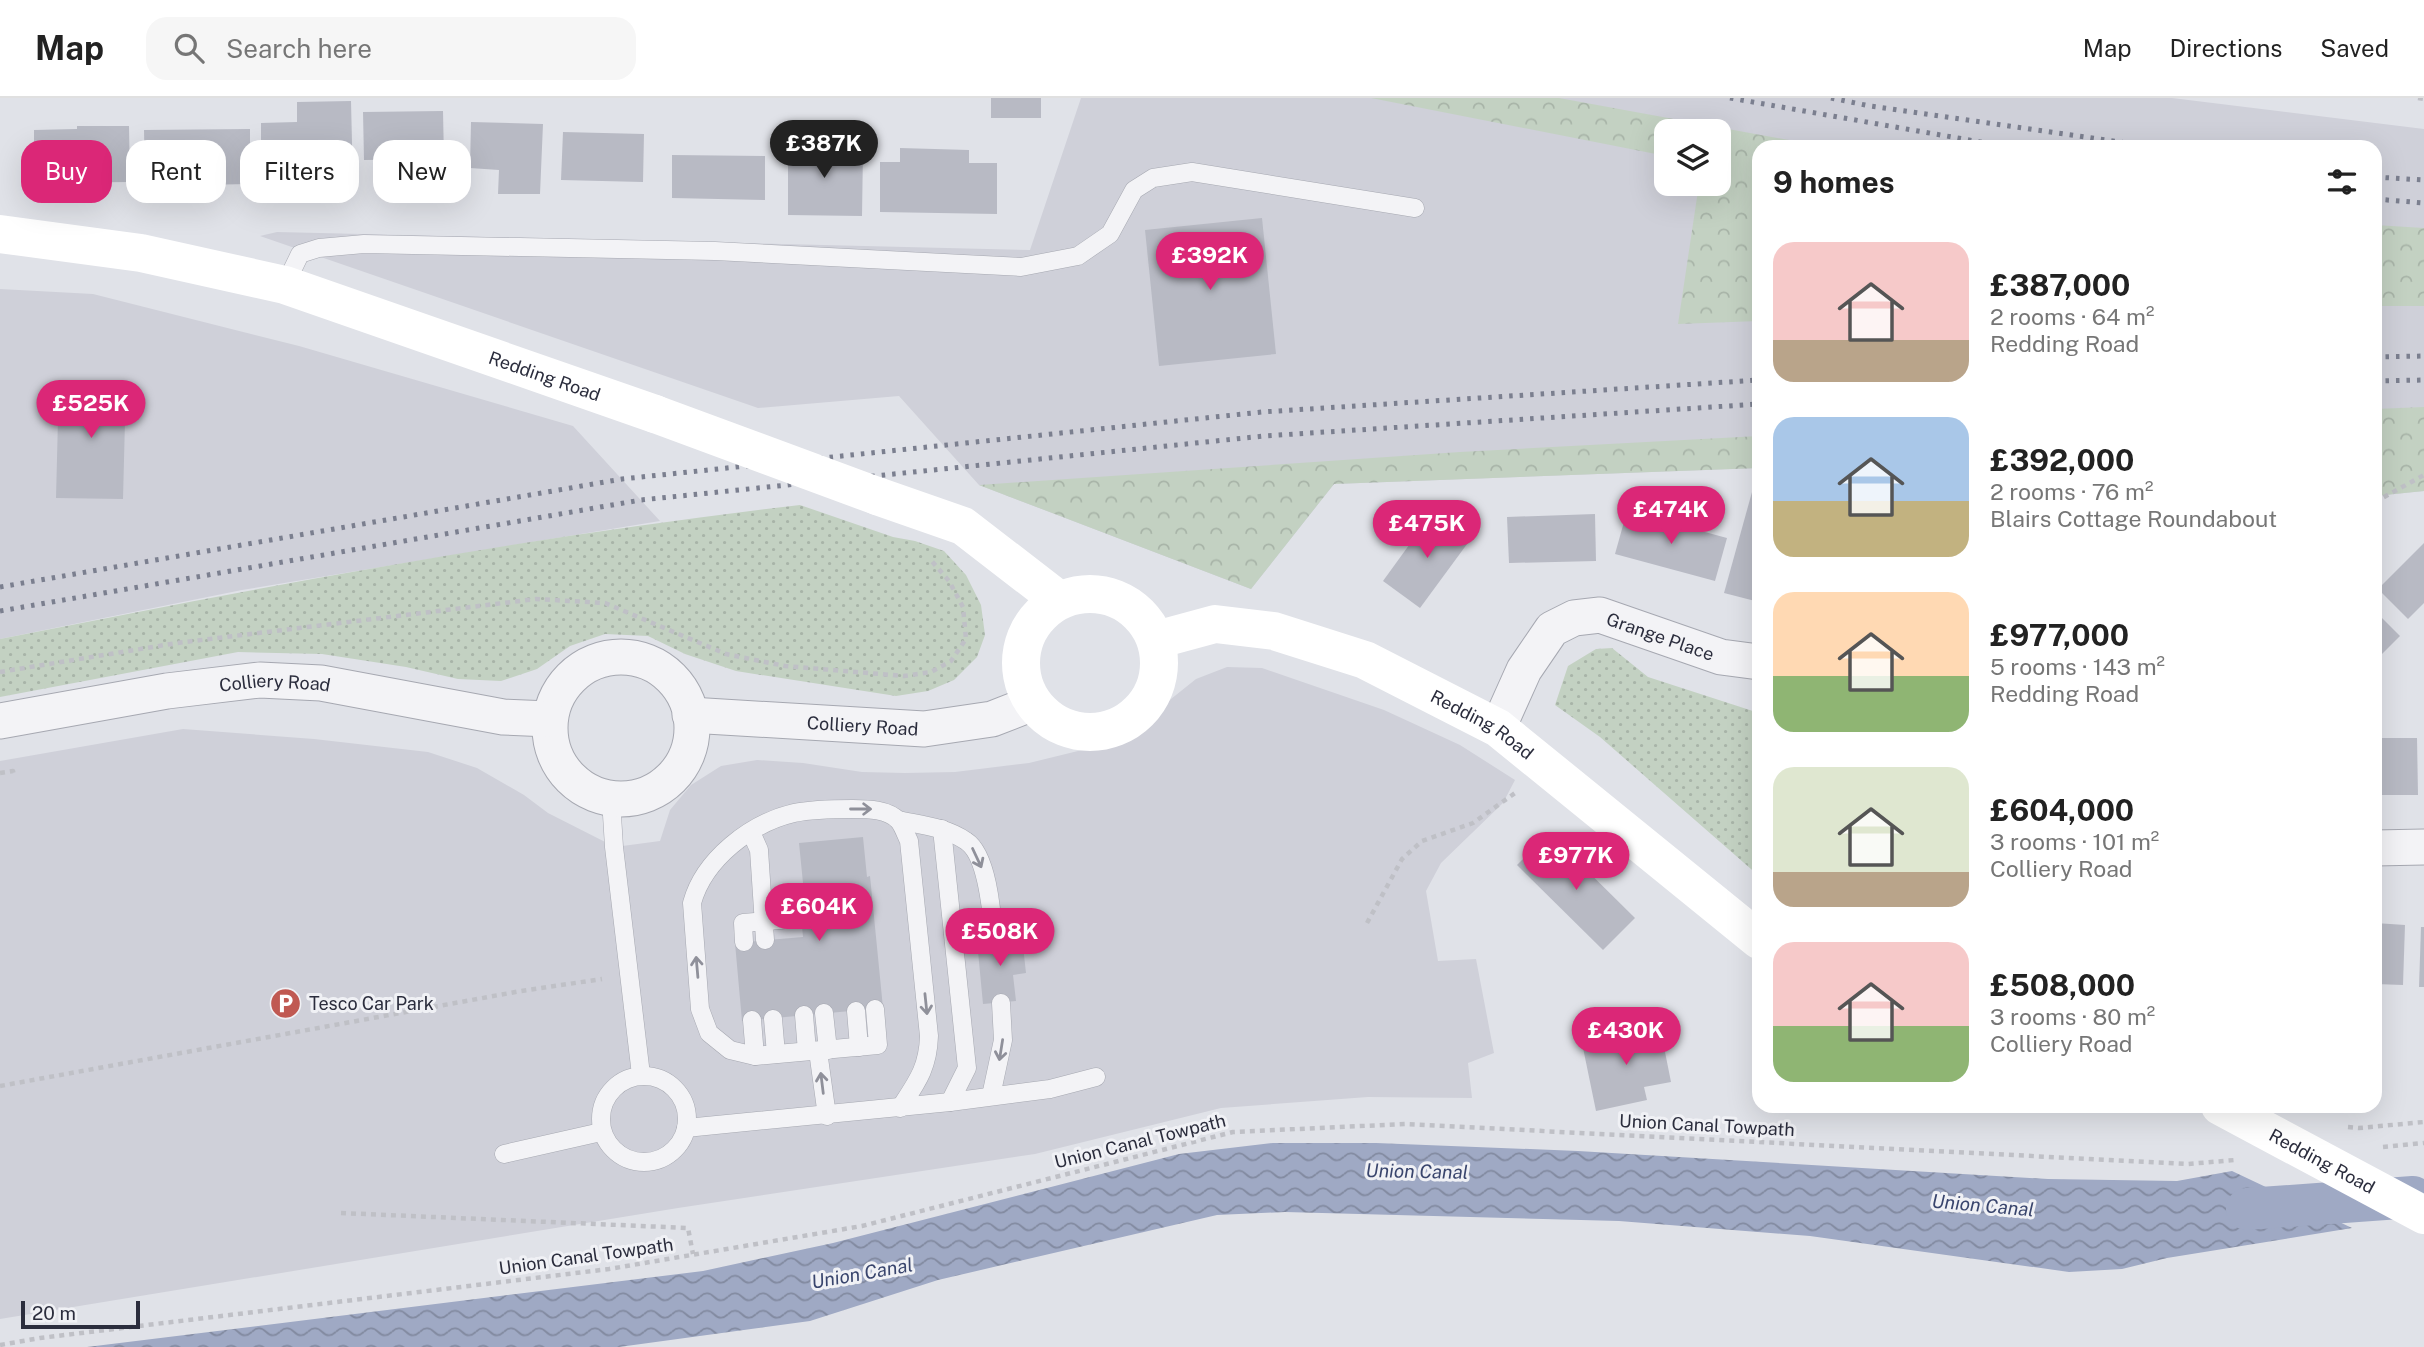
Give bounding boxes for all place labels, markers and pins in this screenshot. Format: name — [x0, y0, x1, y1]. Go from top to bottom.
pin: £387K — [775, 120, 873, 180]
pin: £392K — [1161, 232, 1259, 292]
pin: £525K — [42, 380, 140, 440]
pin: £474K — [1622, 486, 1720, 546]
pin: £475K — [1378, 500, 1476, 560]
pin: £977K — [1527, 832, 1625, 892]
pin: £604K — [770, 884, 868, 943]
pin: £508K — [951, 908, 1049, 968]
parking icon: Tesco Car Park — [269, 986, 303, 1020]
place label: Tesco Car Park — [309, 993, 434, 1014]
pin: £430K — [1577, 1007, 1675, 1067]

